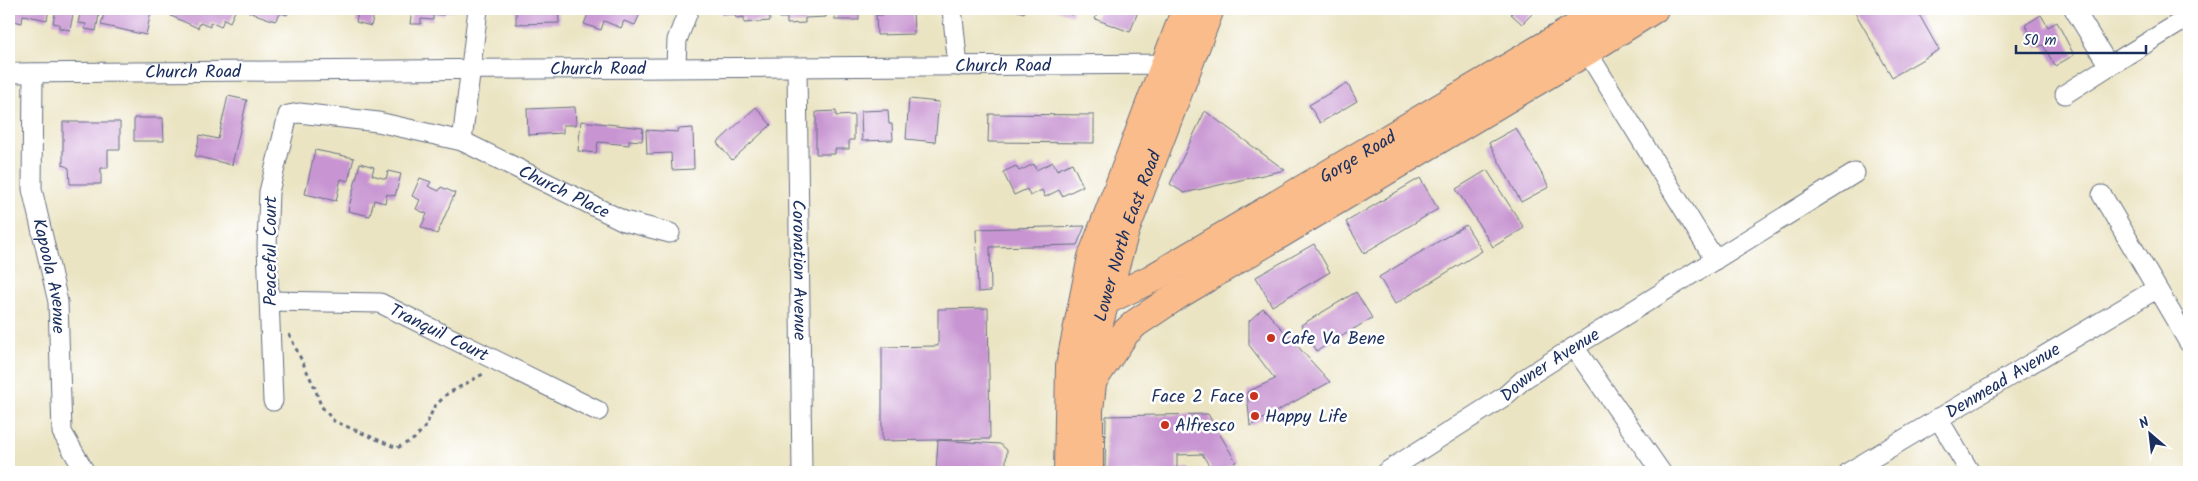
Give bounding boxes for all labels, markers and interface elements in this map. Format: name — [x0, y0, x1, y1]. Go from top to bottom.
scale bar — [2016, 22, 2146, 54]
text: 50 m — [2023, 29, 2057, 53]
street label: Church Road — [955, 52, 1052, 82]
street label: Church Road — [550, 55, 647, 85]
street label: Church Road — [145, 58, 242, 88]
street label: Gorge Road — [1314, 123, 1403, 192]
street label: Lower North East Road — [1087, 146, 1171, 325]
street label: Church Place — [513, 158, 614, 228]
street label: Peaceful Court — [257, 195, 286, 306]
street label: Coronation Avenue — [783, 200, 813, 340]
street label: Kapoola Avenue — [23, 216, 72, 334]
street label: Tranquil Court — [384, 297, 494, 371]
street label: Downer Avenue — [1494, 321, 1606, 410]
place label: Cafe Va Bene — [1281, 325, 1385, 354]
marker: Cafe Va Bene — [1265, 332, 1277, 344]
street label: Denmead Avenue — [1940, 336, 2067, 427]
place label: Face 2 Face — [1151, 383, 1244, 412]
marker: Face 2 Face — [1248, 390, 1260, 402]
place label: Happy Life — [1265, 403, 1347, 432]
north arrow — [2126, 408, 2176, 458]
marker: Happy Life — [1249, 410, 1261, 422]
place label: Alfresco — [1175, 412, 1235, 441]
text: N — [2135, 412, 2154, 435]
marker: Alfresco — [1159, 419, 1171, 431]

